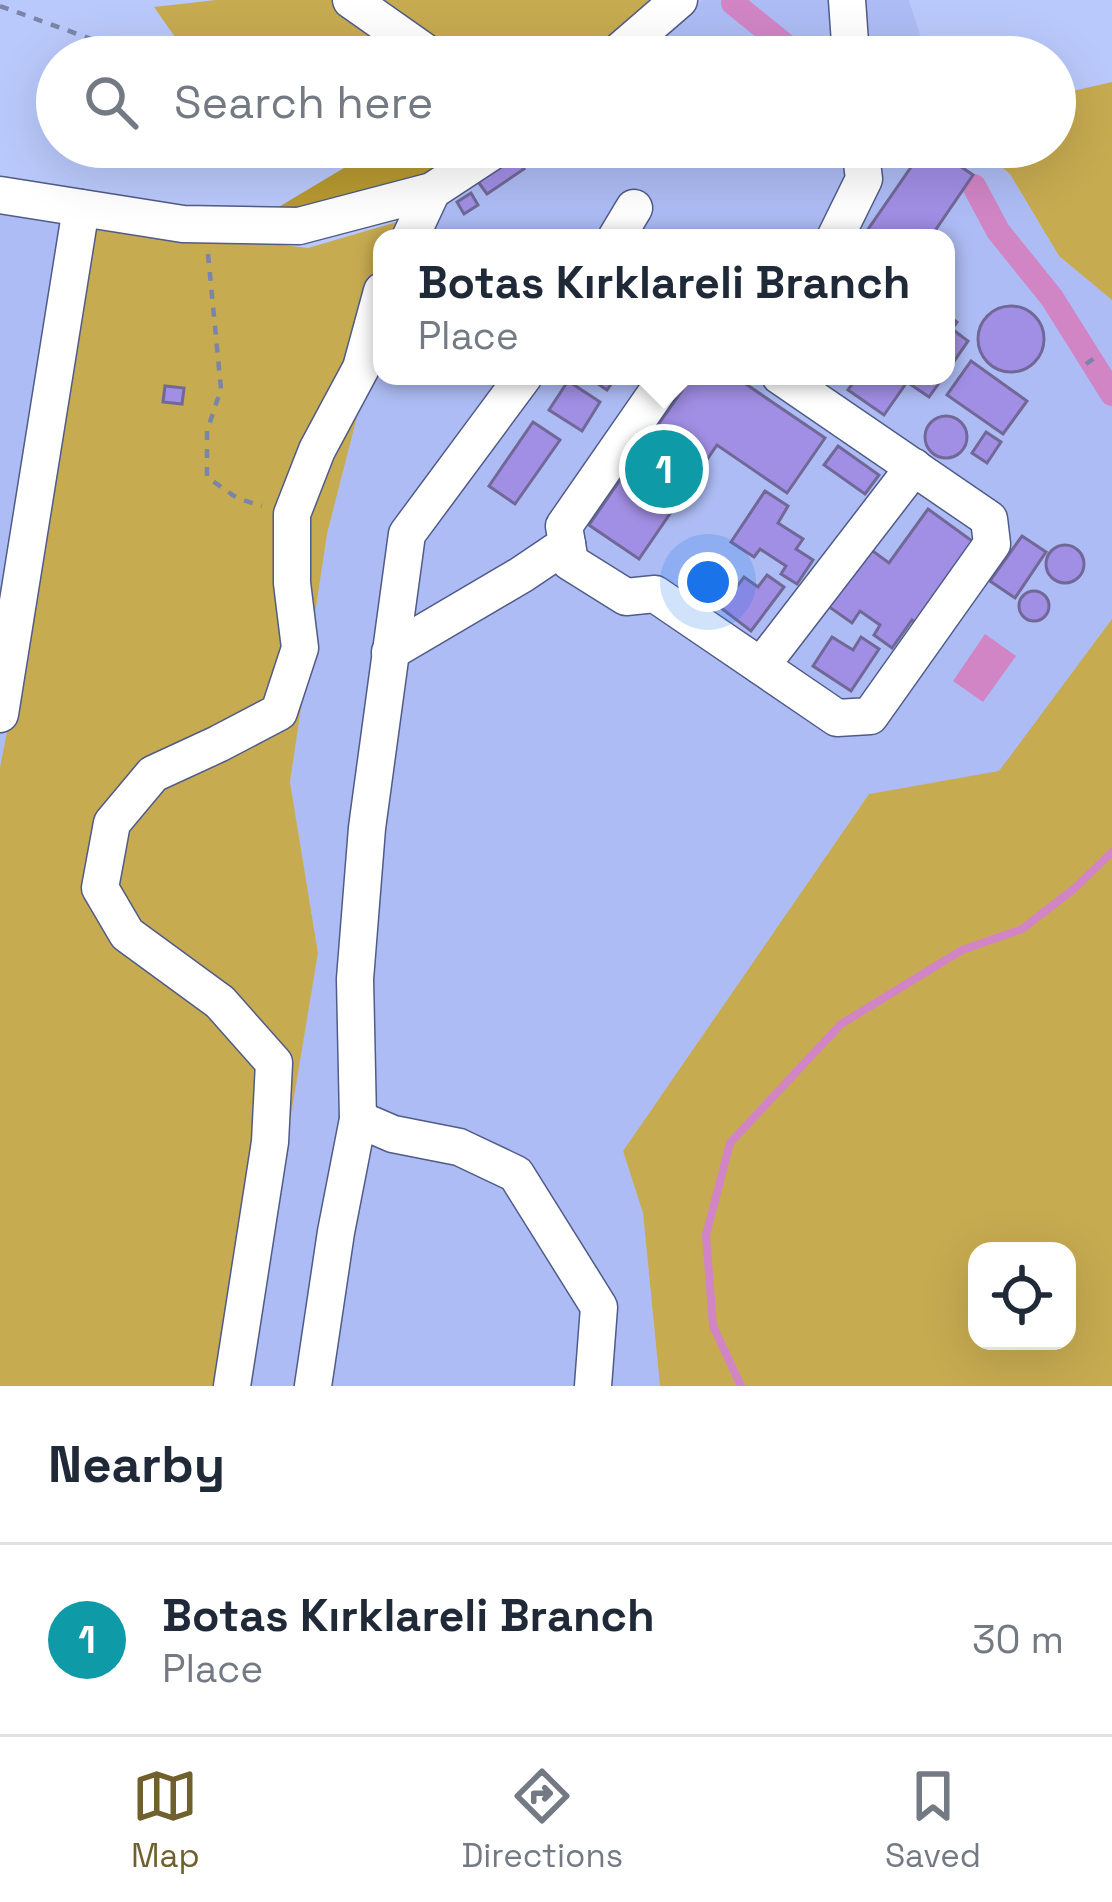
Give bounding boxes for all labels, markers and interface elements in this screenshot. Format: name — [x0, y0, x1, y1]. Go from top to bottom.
search box — [36, 36, 1076, 168]
icon: search — [78, 69, 144, 135]
text: Search here — [174, 74, 433, 131]
popup — [373, 229, 955, 385]
text: Botas Kırklareli Branch — [418, 254, 910, 311]
text: Place — [418, 311, 519, 360]
pin: 1 — [625, 424, 703, 514]
your location — [678, 552, 738, 612]
map controls — [968, 1242, 1076, 1350]
button: locate — [968, 1242, 1076, 1350]
text: Nearby — [48, 1432, 225, 1497]
text: Botas Kırklareli Branch — [162, 1587, 655, 1644]
text: 1 — [78, 1615, 96, 1664]
text: 30 m — [972, 1615, 1064, 1664]
text: Place — [162, 1644, 263, 1693]
tab: Map — [131, 1763, 200, 1877]
tab: Directions — [461, 1763, 623, 1877]
tab: Saved — [885, 1763, 981, 1877]

